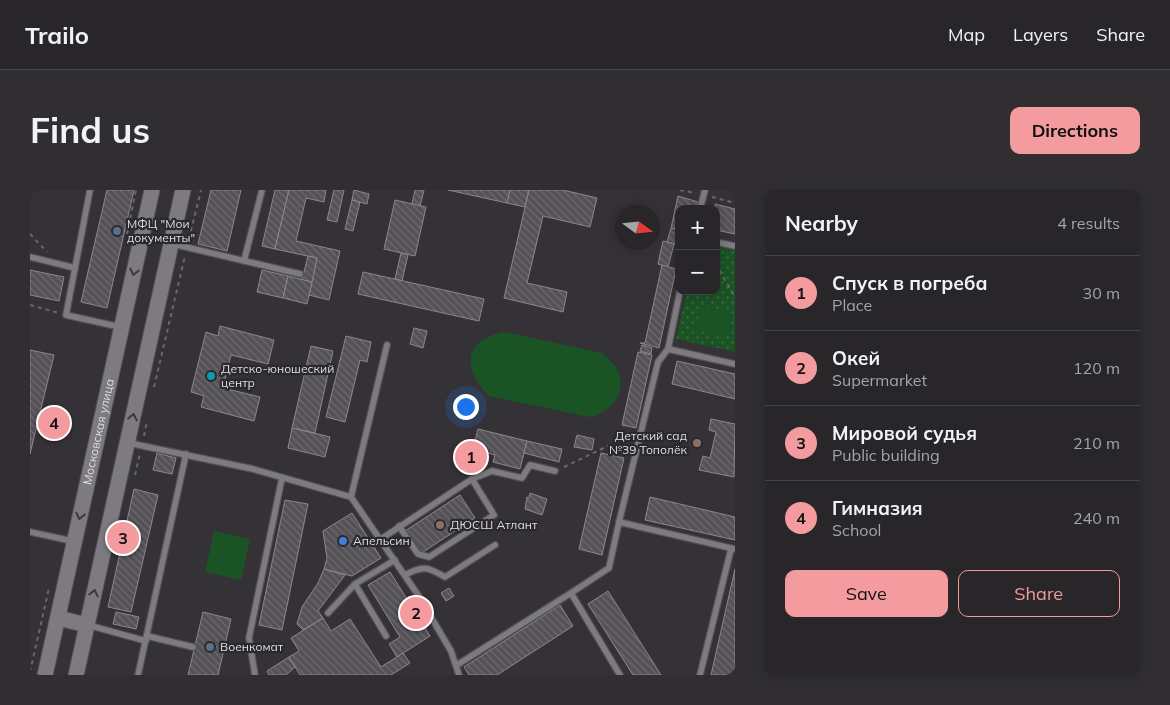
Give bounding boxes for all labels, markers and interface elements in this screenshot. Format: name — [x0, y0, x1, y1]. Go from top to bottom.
text: Trailo — [25, 20, 89, 50]
text: Map — [948, 23, 985, 46]
text: Layers — [1013, 23, 1068, 46]
text: Share — [1096, 23, 1145, 46]
button: Directions — [1010, 107, 1140, 154]
text: Find us — [30, 108, 150, 152]
north arrow — [615, 205, 660, 250]
map controls — [675, 205, 720, 295]
button: + — [675, 205, 720, 250]
text: Nearby — [785, 210, 858, 236]
text: 4 results — [1057, 213, 1120, 233]
place label: МФЦ "Мои документы" — [127, 216, 195, 245]
marker: МФЦ "Мои документы" — [111, 225, 123, 237]
button: − — [675, 250, 720, 295]
one-way arrow — [129, 267, 140, 276]
text: Спуск в погреба — [832, 271, 988, 295]
text: 1 — [796, 283, 806, 303]
text: 30 m — [1083, 283, 1120, 303]
text: Place — [832, 295, 872, 315]
text: Окей — [832, 346, 880, 370]
text: 2 — [796, 358, 806, 378]
text: 120 m — [1073, 358, 1120, 378]
place label: Детско-юношеский центр — [221, 361, 334, 390]
marker: Детско-юношеский центр — [205, 370, 217, 382]
text: Supermarket — [832, 370, 927, 390]
street label: Московская улица — [79, 377, 117, 486]
your location — [453, 394, 479, 420]
pin: 4 — [38, 404, 70, 442]
one-way arrow — [127, 413, 138, 422]
text: Мировой судья — [832, 421, 977, 445]
place label: Детский сад №39 Тополёк — [609, 428, 688, 457]
text: 3 — [796, 433, 806, 453]
text: 210 m — [1073, 433, 1120, 453]
marker: Детский сад №39 Тополёк — [691, 437, 703, 449]
pin: 1 — [455, 438, 487, 476]
text: Public building — [832, 445, 940, 465]
text: Гимназия — [832, 496, 923, 520]
text: 4 — [796, 508, 806, 528]
text: 240 m — [1073, 508, 1120, 528]
one-way arrow — [75, 511, 86, 520]
place label: ДЮСШ Атлант — [450, 517, 538, 532]
pin: 3 — [107, 519, 139, 557]
marker: ДЮСШ Атлант — [434, 519, 446, 531]
text: School — [832, 520, 881, 540]
place label: Апельсин — [353, 533, 410, 548]
marker: Апельсин — [337, 535, 349, 547]
button: Save — [785, 570, 948, 617]
button: Share — [958, 570, 1120, 617]
one-way arrow — [88, 589, 99, 598]
pin: 2 — [400, 594, 432, 632]
place label: Военкомат — [220, 639, 284, 654]
marker: Военкомат — [204, 641, 216, 653]

